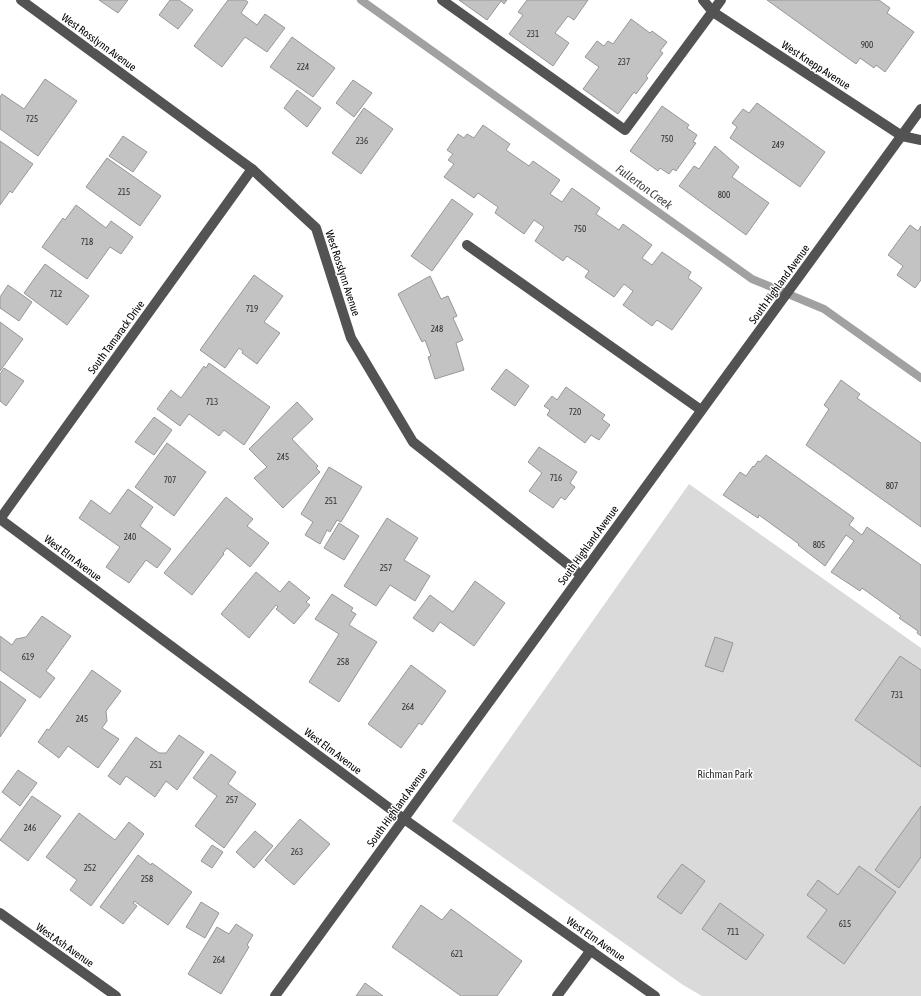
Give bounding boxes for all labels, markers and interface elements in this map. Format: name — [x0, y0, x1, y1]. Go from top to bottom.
street label: West Rosslynn Avenue — [59, 11, 139, 73]
house number: 231 — [527, 29, 539, 39]
street label: West Knepp Avenue — [779, 38, 853, 92]
house number: 900 — [861, 40, 873, 50]
house number: 237 — [618, 57, 630, 67]
house number: 224 — [297, 62, 309, 72]
house number: 725 — [26, 114, 38, 124]
house number: 750 — [661, 134, 673, 144]
house number: 236 — [356, 136, 368, 146]
house number: 249 — [772, 140, 784, 150]
water label: Fullerton Creek — [613, 162, 676, 213]
house number: 215 — [118, 187, 130, 197]
house number: 800 — [718, 190, 730, 200]
house number: 750 — [574, 224, 586, 234]
street label: West Rosslynn Avenue — [323, 229, 363, 317]
house number: 718 — [81, 237, 93, 247]
street label: South Highland Avenue — [746, 242, 812, 326]
house number: 712 — [50, 289, 62, 299]
street label: South Tamarack Drive — [86, 298, 146, 376]
house number: 719 — [246, 304, 258, 314]
house number: 248 — [431, 324, 443, 334]
house number: 713 — [206, 397, 218, 407]
house number: 720 — [569, 407, 581, 417]
house number: 245 — [277, 452, 289, 462]
house number: 716 — [550, 473, 562, 483]
house number: 707 — [164, 475, 176, 485]
house number: 807 — [886, 481, 898, 491]
house number: 251 — [325, 496, 337, 506]
street label: South Highland Avenue — [555, 503, 621, 587]
house number: 240 — [124, 532, 136, 542]
street label: West Elm Avenue — [42, 533, 104, 583]
house number: 805 — [813, 540, 825, 550]
house number: 257 — [380, 563, 392, 573]
house number: 619 — [22, 652, 34, 662]
house number: 258 — [337, 657, 349, 667]
house number: 731 — [891, 690, 903, 700]
house number: 264 — [402, 702, 414, 712]
house number: 245 — [76, 714, 88, 724]
street label: West Elm Avenue — [302, 726, 364, 776]
house number: 251 — [150, 760, 162, 770]
street label: South Highland Avenue — [364, 765, 430, 849]
park label: Richman Park — [697, 768, 753, 780]
house number: 257 — [226, 795, 238, 805]
house number: 246 — [24, 823, 36, 833]
house number: 263 — [291, 847, 303, 857]
house number: 252 — [84, 863, 96, 873]
house number: 258 — [141, 874, 153, 884]
street label: West Elm Avenue — [564, 914, 628, 964]
house number: 615 — [839, 919, 851, 929]
street label: West Ash Avenue — [34, 921, 96, 969]
house number: 711 — [727, 927, 739, 937]
house number: 621 — [451, 949, 463, 959]
house number: 264 — [213, 955, 225, 965]

